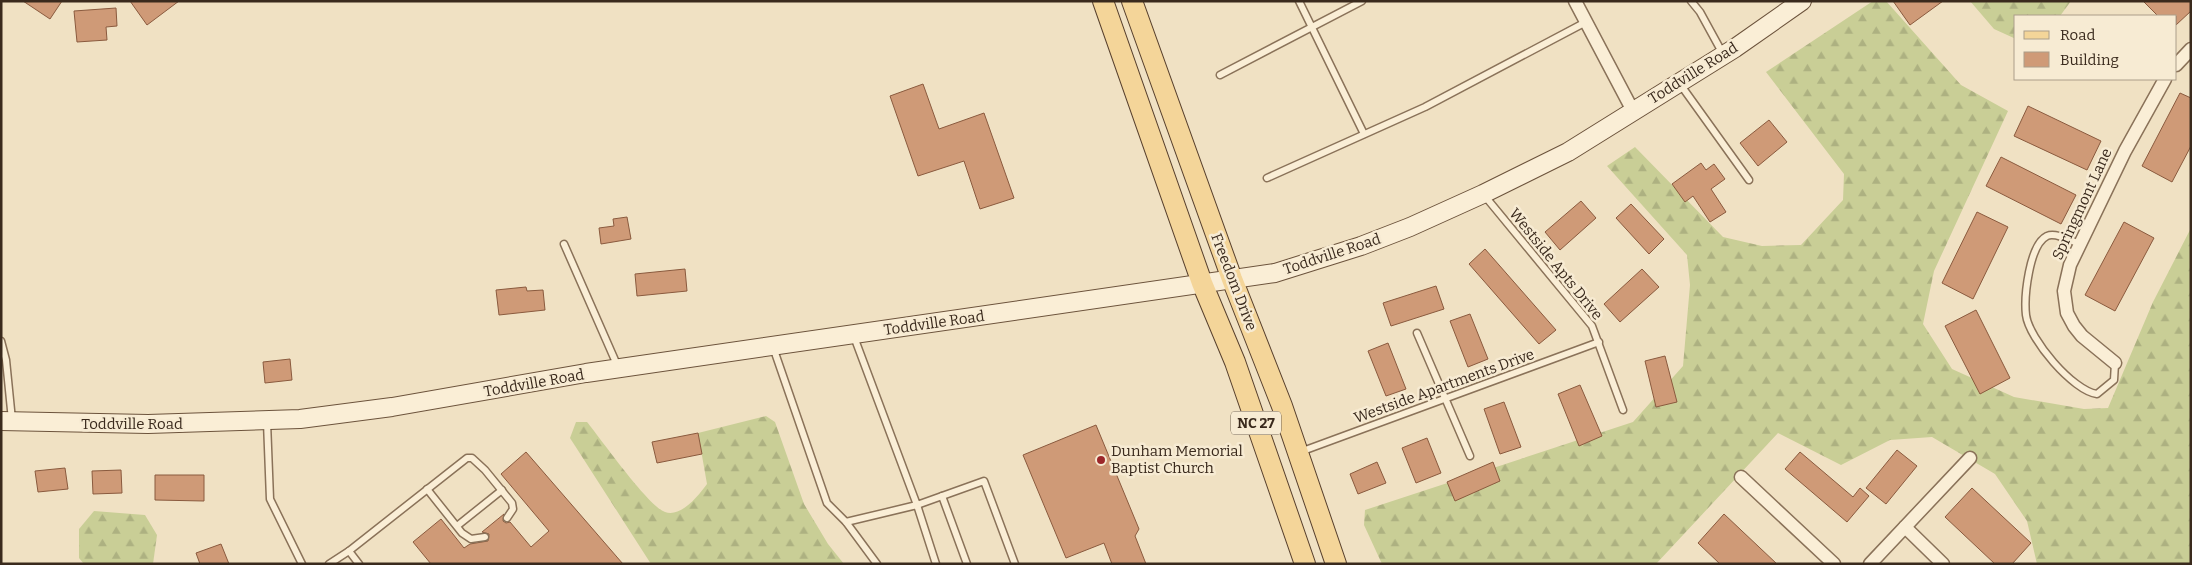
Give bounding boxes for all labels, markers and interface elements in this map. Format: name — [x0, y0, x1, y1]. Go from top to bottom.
legend — [2014, 15, 2177, 80]
text: Road — [2060, 26, 2095, 44]
street label: Toddville Road — [1645, 38, 1741, 108]
text: Building — [2060, 51, 2119, 69]
street label: Springmont Lane — [2048, 145, 2116, 263]
street label: Westside Apts Drive — [1505, 205, 1607, 323]
street label: Toddville Road — [1281, 230, 1383, 278]
street label: Freedom Drive — [1207, 231, 1261, 333]
street label: Toddville Road — [882, 307, 986, 339]
street label: Westside Apartments Drive — [1351, 345, 1537, 427]
street label: Toddville Road — [482, 365, 586, 401]
road number: NC 27 — [1231, 412, 1281, 434]
street label: Toddville Road — [81, 415, 183, 433]
place label: Dunham Memorial Baptist Church — [1111, 442, 1243, 477]
marker: Dunham Memorial Baptist Church — [1095, 454, 1107, 466]

